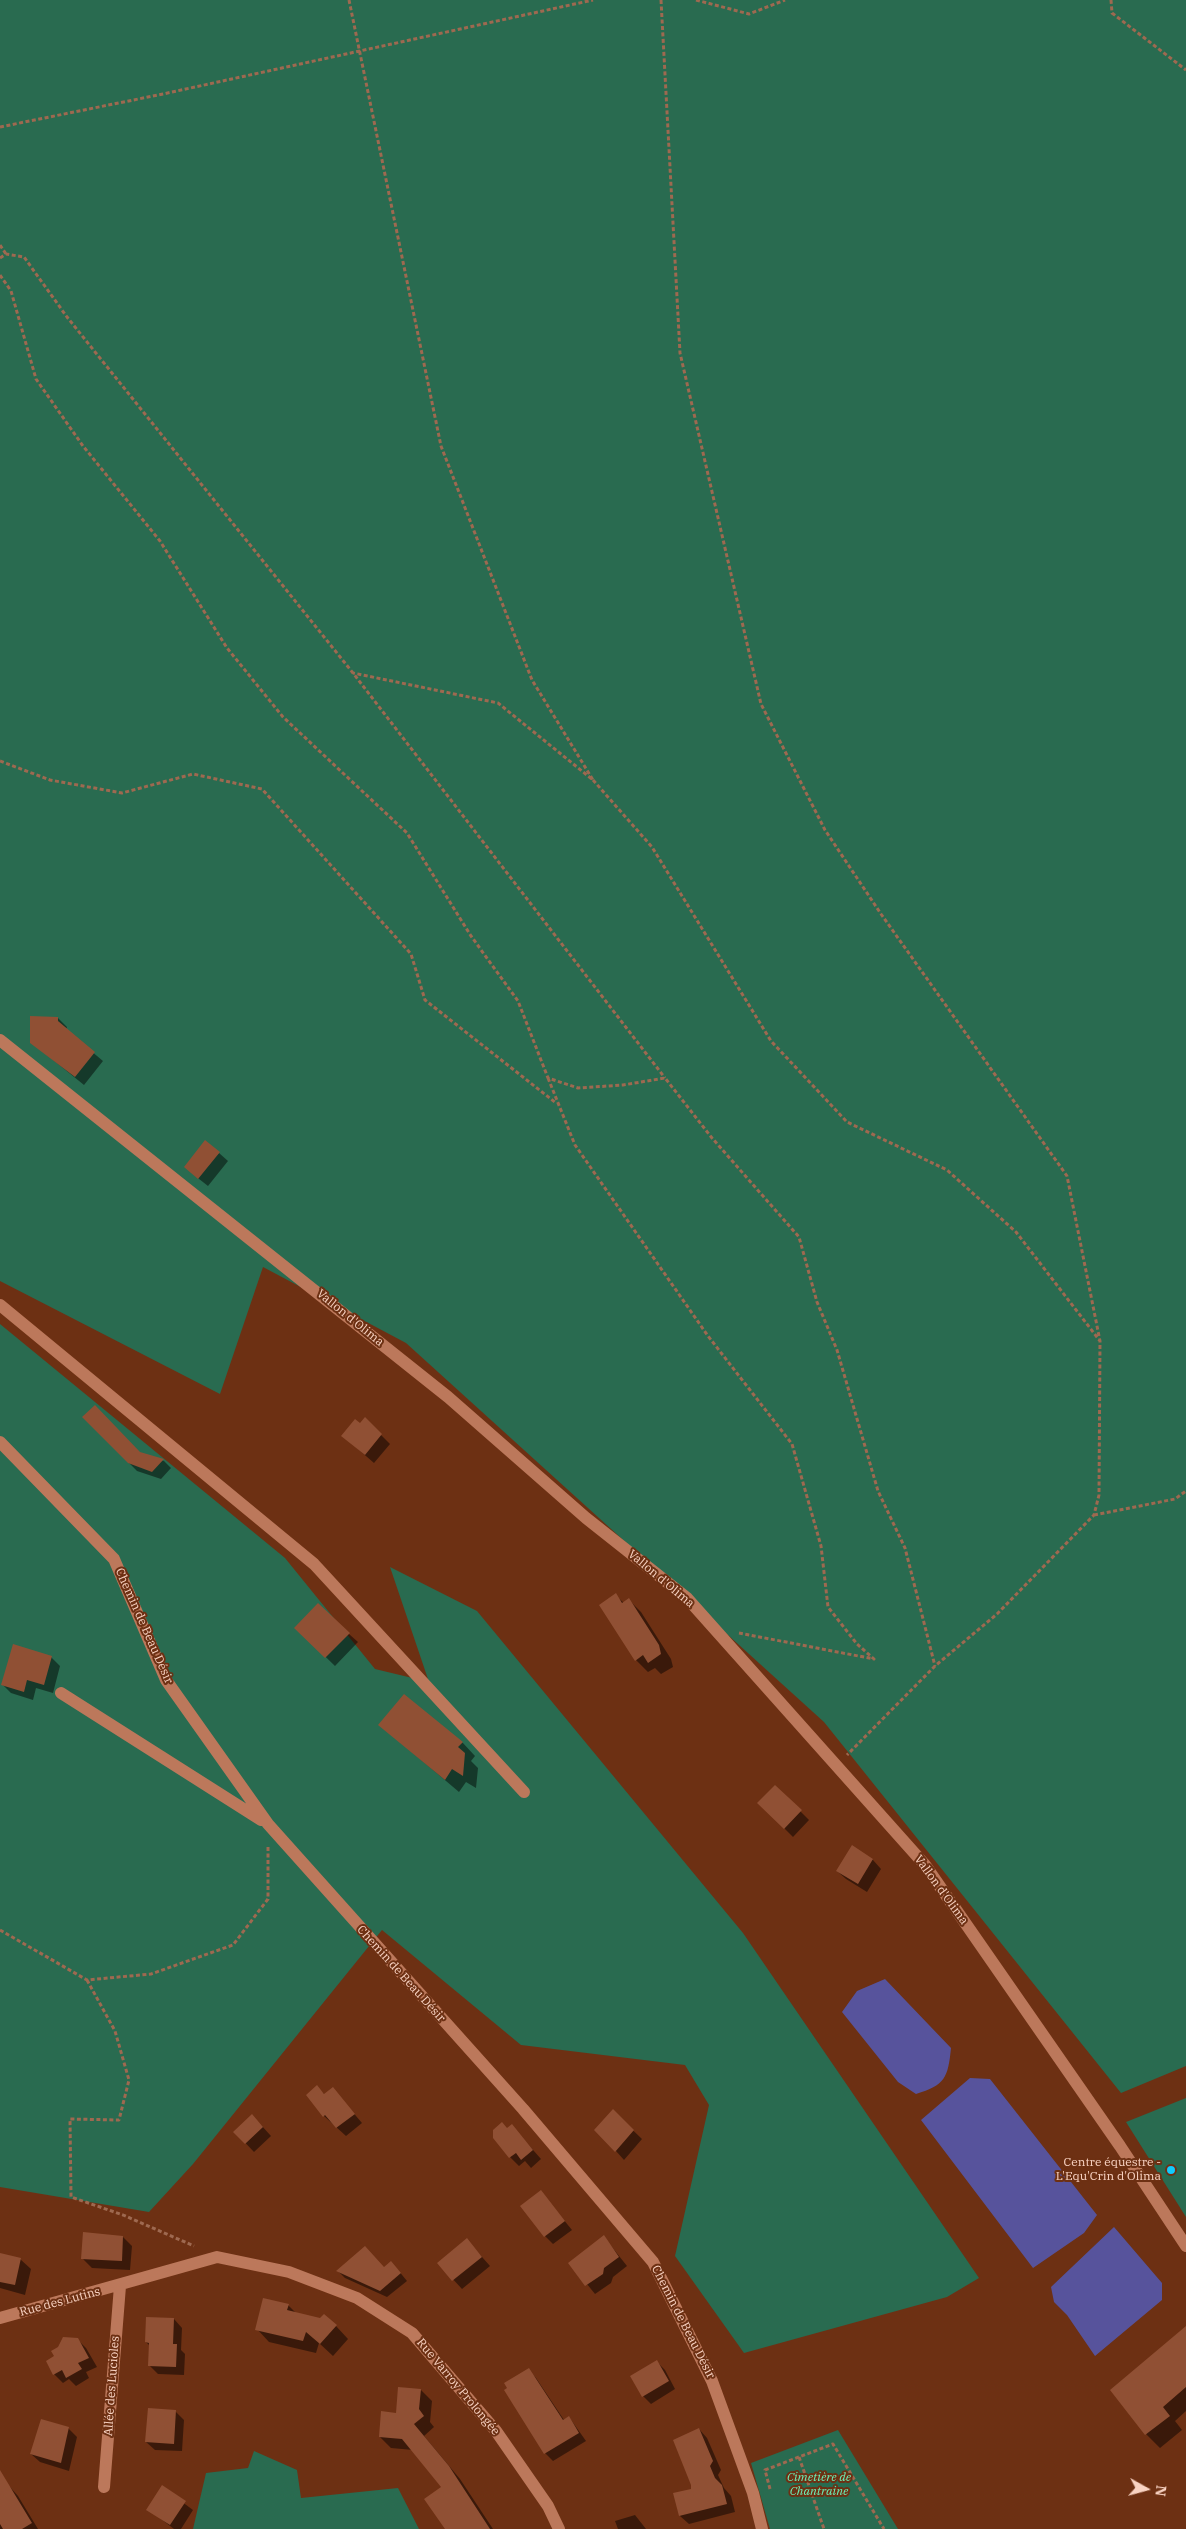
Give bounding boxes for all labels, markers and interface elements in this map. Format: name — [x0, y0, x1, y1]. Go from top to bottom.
street label: Vallon d'Olima — [314, 1287, 386, 1349]
street label: Vallon d'Olima — [625, 1547, 697, 1611]
street label: Chemin de Beau Désir — [112, 1566, 176, 1686]
street label: Vallon d'Olima — [911, 1853, 971, 1927]
street label: Chemin de Beau Désir — [354, 1923, 448, 2025]
place label: Centre équestre - L'Equ'Crin d'Olima — [1056, 2156, 1161, 2184]
marker: Centre équestre - L'Equ'Crin d'Olima — [1165, 2164, 1177, 2176]
street label: Chemin de Beau Désir — [648, 2263, 718, 2381]
street label: Rue des Lutins — [18, 2284, 102, 2320]
street label: Allée des Lucioles — [101, 2335, 123, 2437]
street label: Rue Varroy Prolongée — [413, 2336, 503, 2438]
north arrow — [1121, 2464, 1171, 2514]
park label: Cimetière de Chantraine — [787, 2471, 851, 2499]
text: N — [1151, 2484, 1170, 2497]

